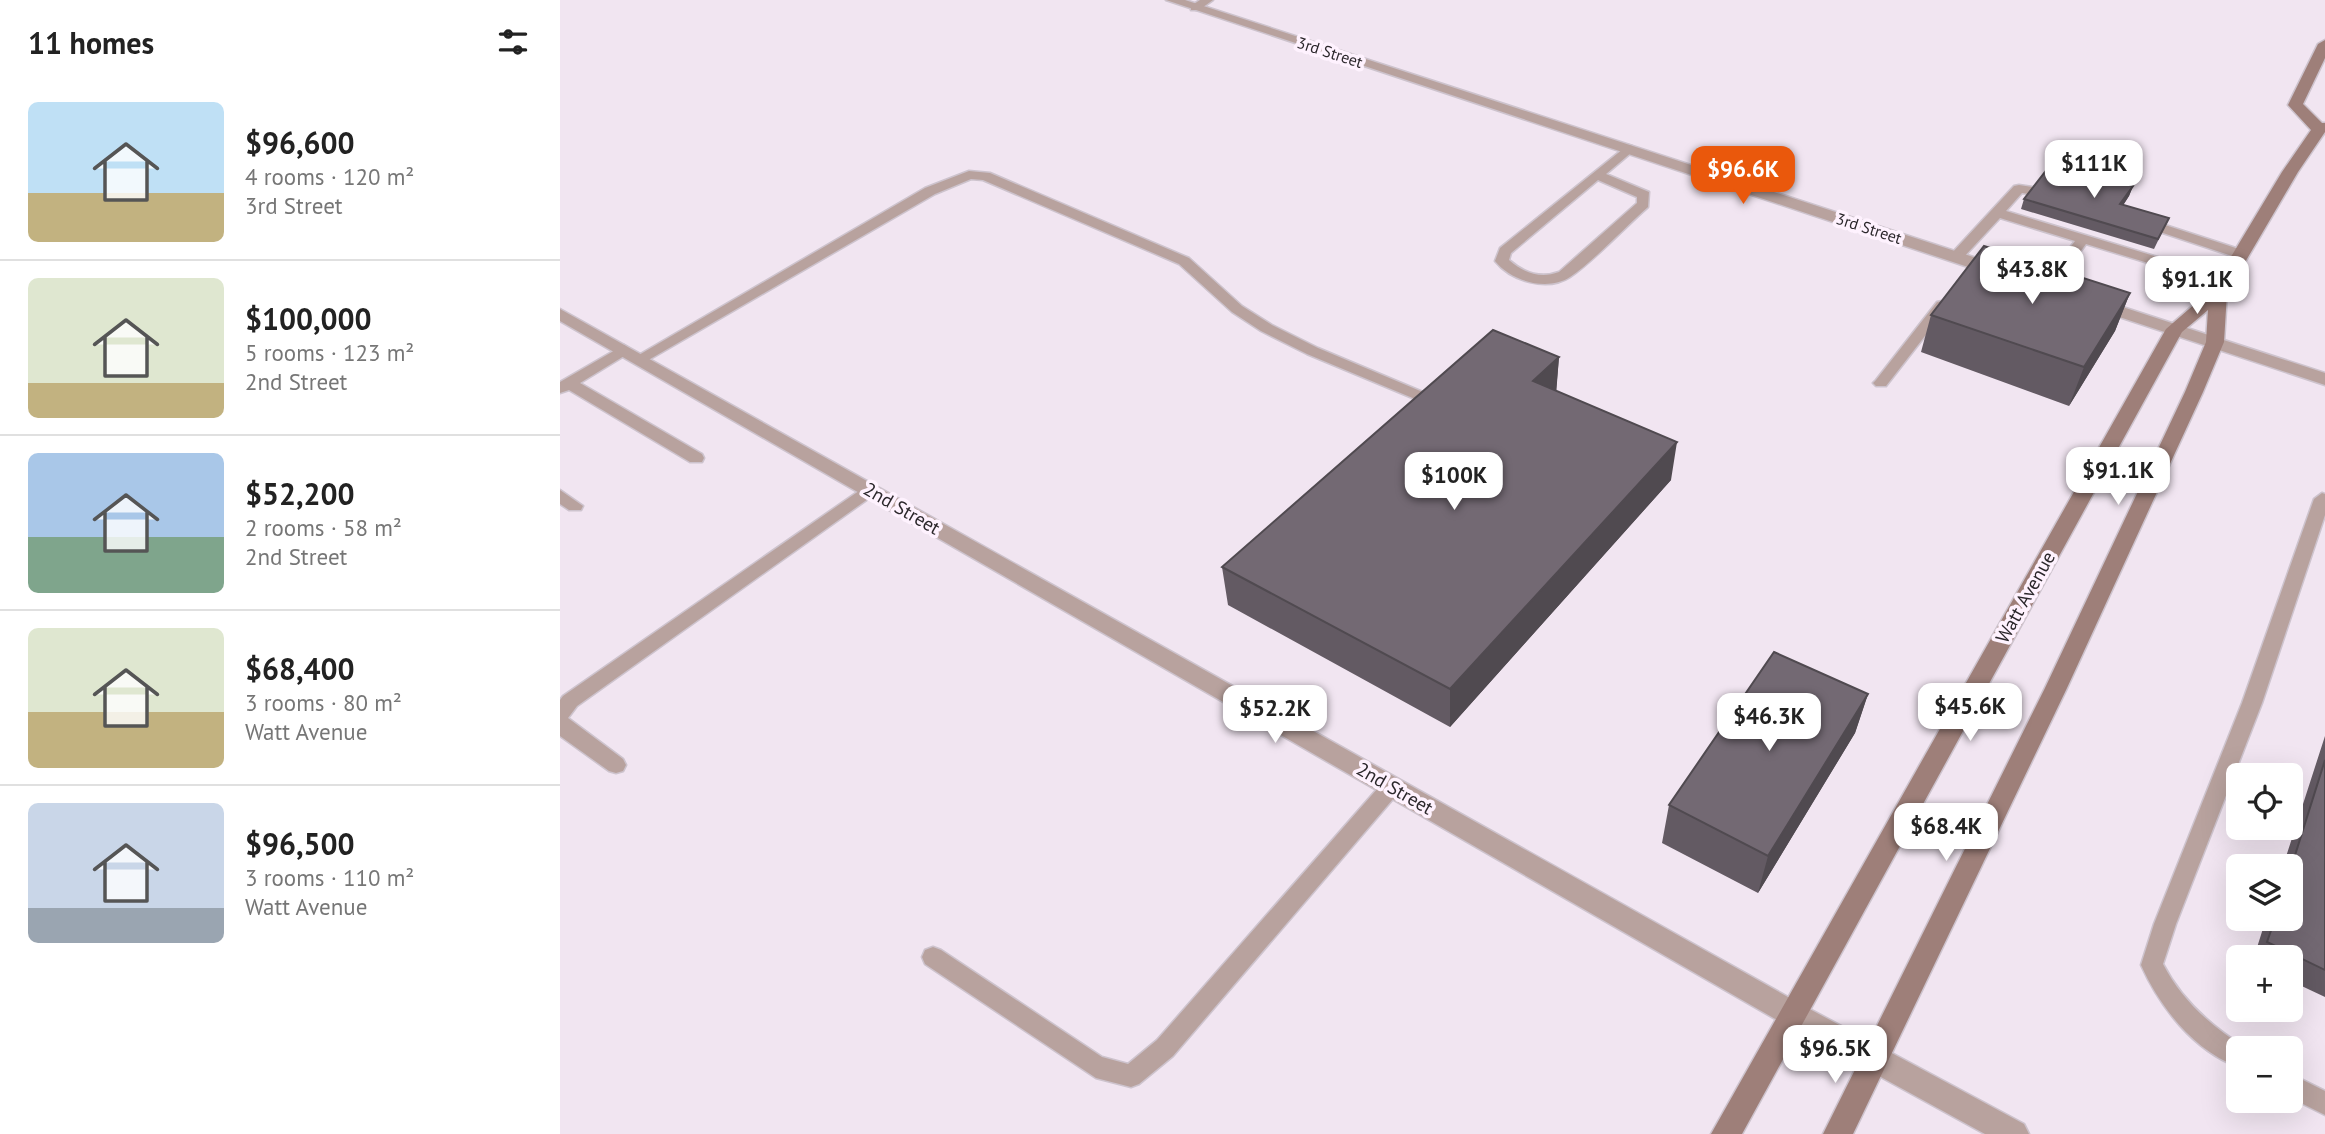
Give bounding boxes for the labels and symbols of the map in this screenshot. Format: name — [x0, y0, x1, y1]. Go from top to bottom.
street label: 3rd Street — [1295, 32, 1366, 72]
pin: $111K — [2045, 140, 2143, 200]
pin: $96.6K — [1686, 146, 1800, 206]
street label: 3rd Street — [1834, 208, 1905, 248]
pin: $43.8K — [1975, 246, 2089, 306]
pin: $91.1K — [2140, 256, 2254, 316]
pin: $91.1K — [2061, 448, 2175, 507]
pin: $100K — [1405, 452, 1503, 512]
street label: 2nd Street — [859, 476, 945, 540]
street label: Watt Avenue — [1990, 547, 2060, 647]
pin: $45.6K — [1913, 684, 2027, 743]
pin: $52.2K — [1218, 686, 1332, 745]
pin: $46.3K — [1712, 694, 1826, 753]
street label: 2nd Street — [1352, 756, 1438, 820]
pin: $68.4K — [1889, 804, 2003, 863]
pin: $96.5K — [1778, 1026, 1892, 1085]

